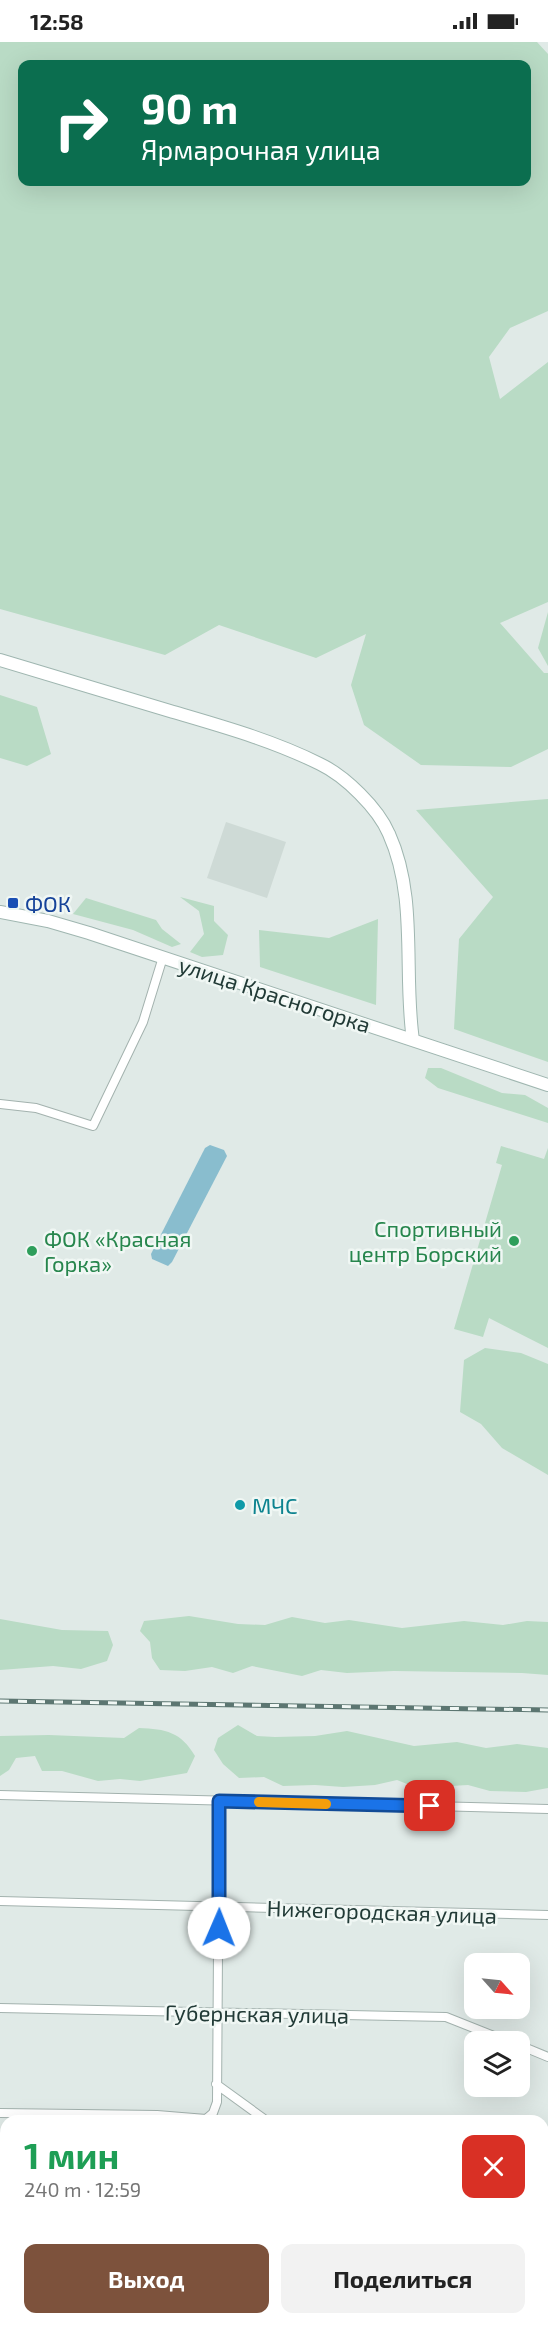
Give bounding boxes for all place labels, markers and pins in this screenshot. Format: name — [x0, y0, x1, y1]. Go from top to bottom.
place label: ФОК — [25, 890, 71, 916]
marker: ФОК — [6, 896, 20, 910]
place label: Спортивный центр Борский — [349, 1215, 502, 1266]
place label: ФОК «Красная Горка» — [44, 1225, 191, 1276]
marker: Спортивный центр Борский — [507, 1234, 521, 1248]
marker: ФОК «Красная Горка» — [25, 1244, 39, 1258]
place label: МЧС — [252, 1492, 298, 1518]
marker: МЧС — [233, 1498, 247, 1512]
pin — [404, 1780, 455, 1831]

